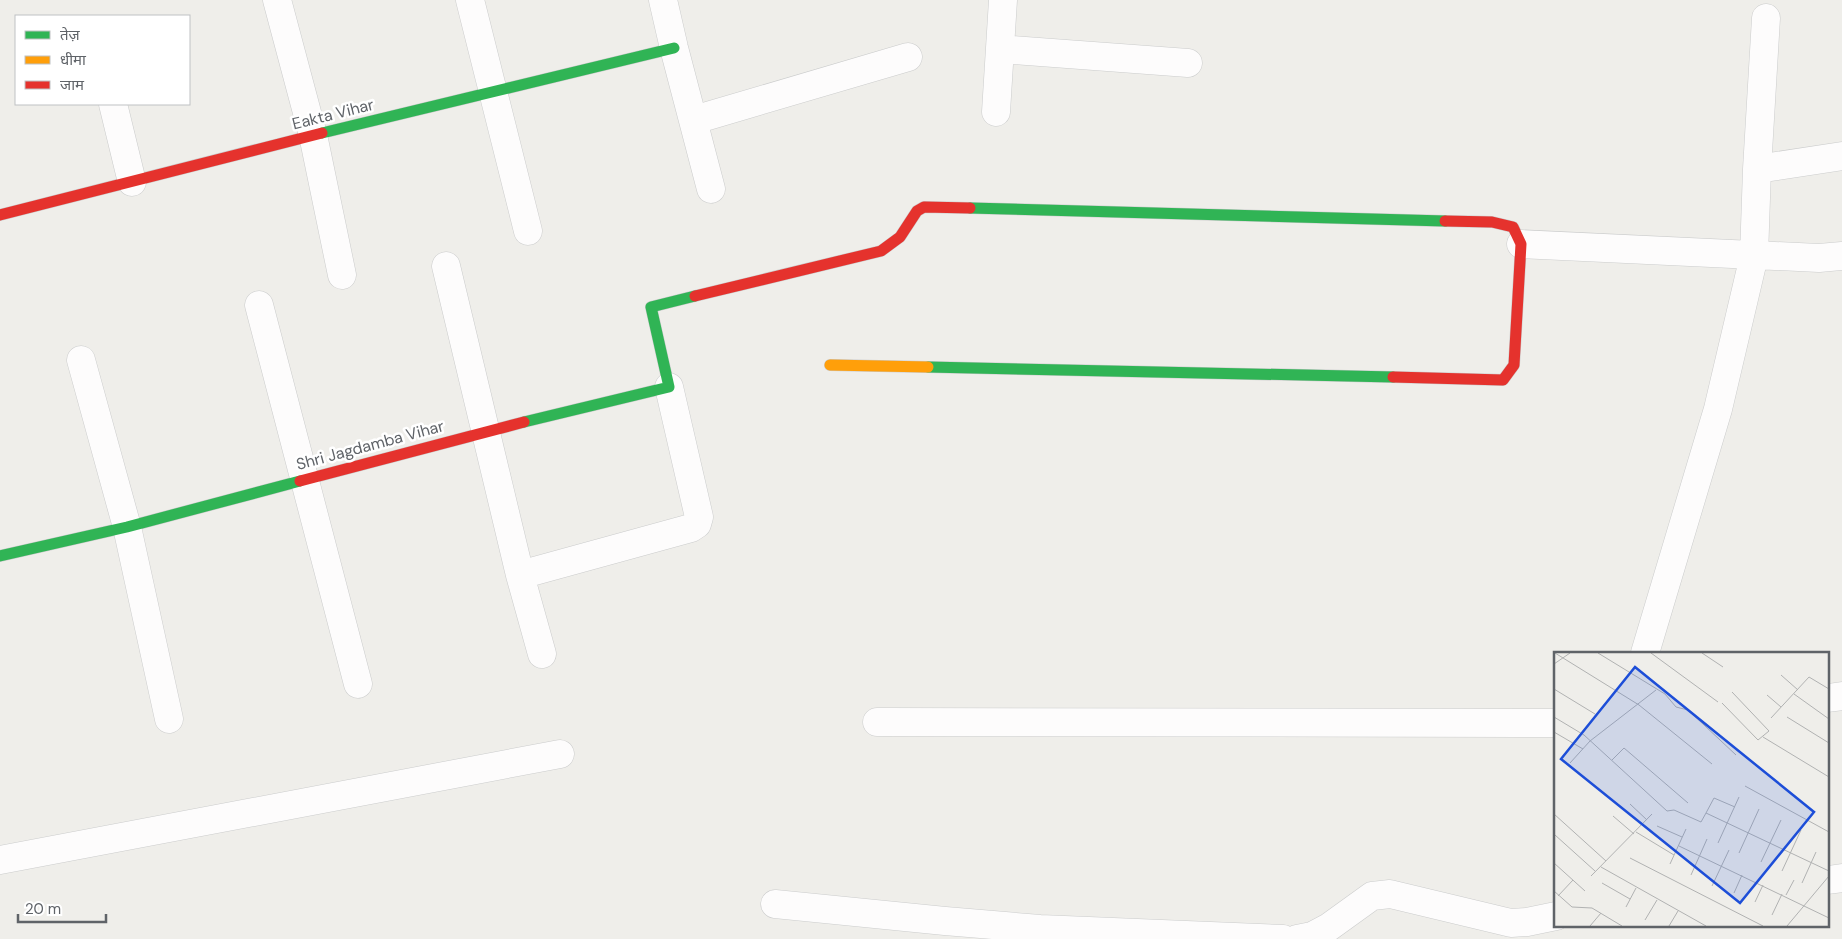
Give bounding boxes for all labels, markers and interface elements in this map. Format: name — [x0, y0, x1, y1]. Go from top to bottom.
legend — [15, 15, 190, 105]
text: तेज़ — [60, 25, 81, 45]
text: धीमा — [60, 50, 87, 70]
text: जाम — [60, 75, 85, 95]
street label: Eakta Vihar — [290, 94, 376, 134]
street label: Shri Jagdamba Vihar — [294, 415, 446, 475]
inset map — [1554, 652, 1830, 926]
scale bar — [18, 892, 105, 924]
text: 20 m — [25, 899, 61, 919]

